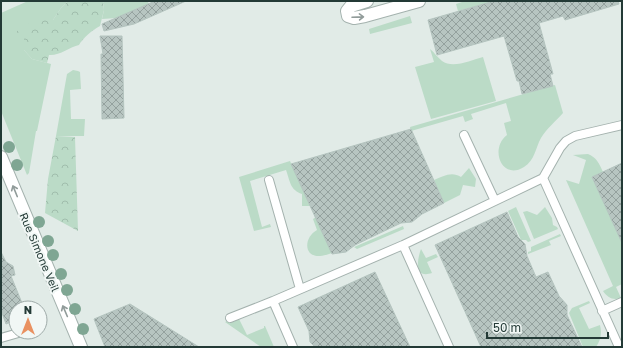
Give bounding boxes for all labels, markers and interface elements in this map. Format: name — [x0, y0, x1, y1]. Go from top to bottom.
one-way arrow — [351, 13, 364, 20]
one-way arrow — [10, 186, 18, 198]
street label: Rue Simone Veil — [17, 210, 63, 294]
north arrow — [8, 300, 48, 340]
text: N — [24, 303, 32, 316]
one-way arrow — [61, 306, 69, 318]
scale bar — [487, 314, 608, 340]
text: 50 m — [493, 320, 521, 335]

